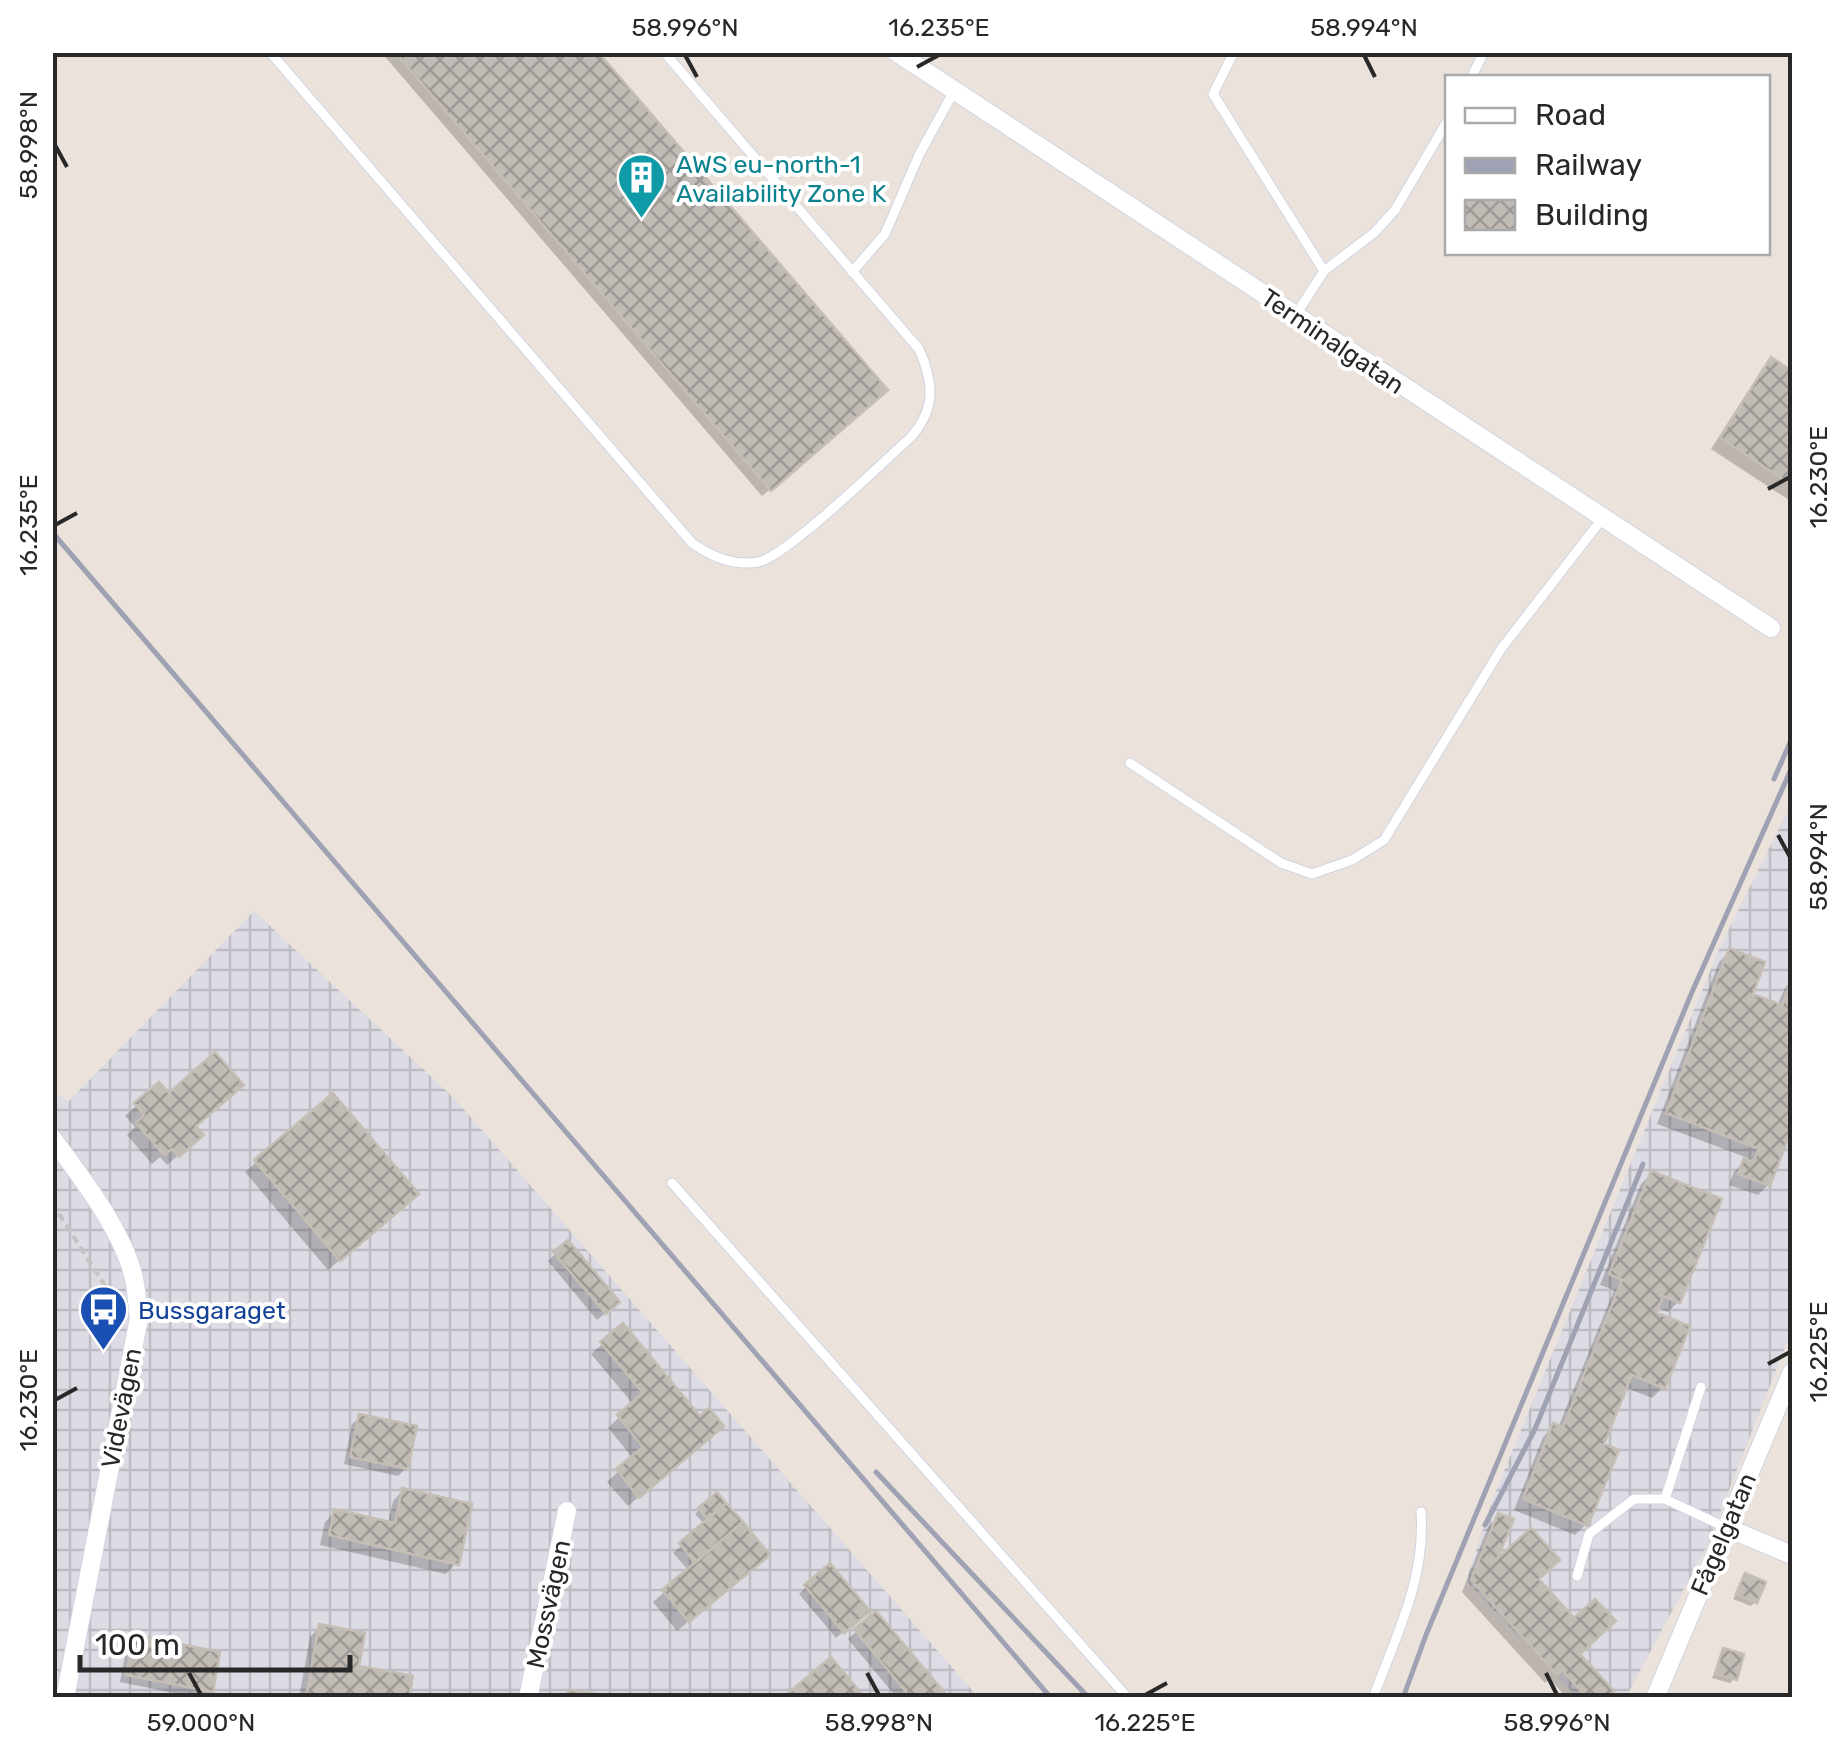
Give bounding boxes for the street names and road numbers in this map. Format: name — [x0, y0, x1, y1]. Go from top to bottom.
street label: Terminalgatan — [1256, 283, 1410, 400]
street label: Videvägen — [96, 1345, 147, 1471]
street label: Fågelgatan — [1685, 1469, 1762, 1600]
street label: Mossvägen — [521, 1537, 576, 1671]

